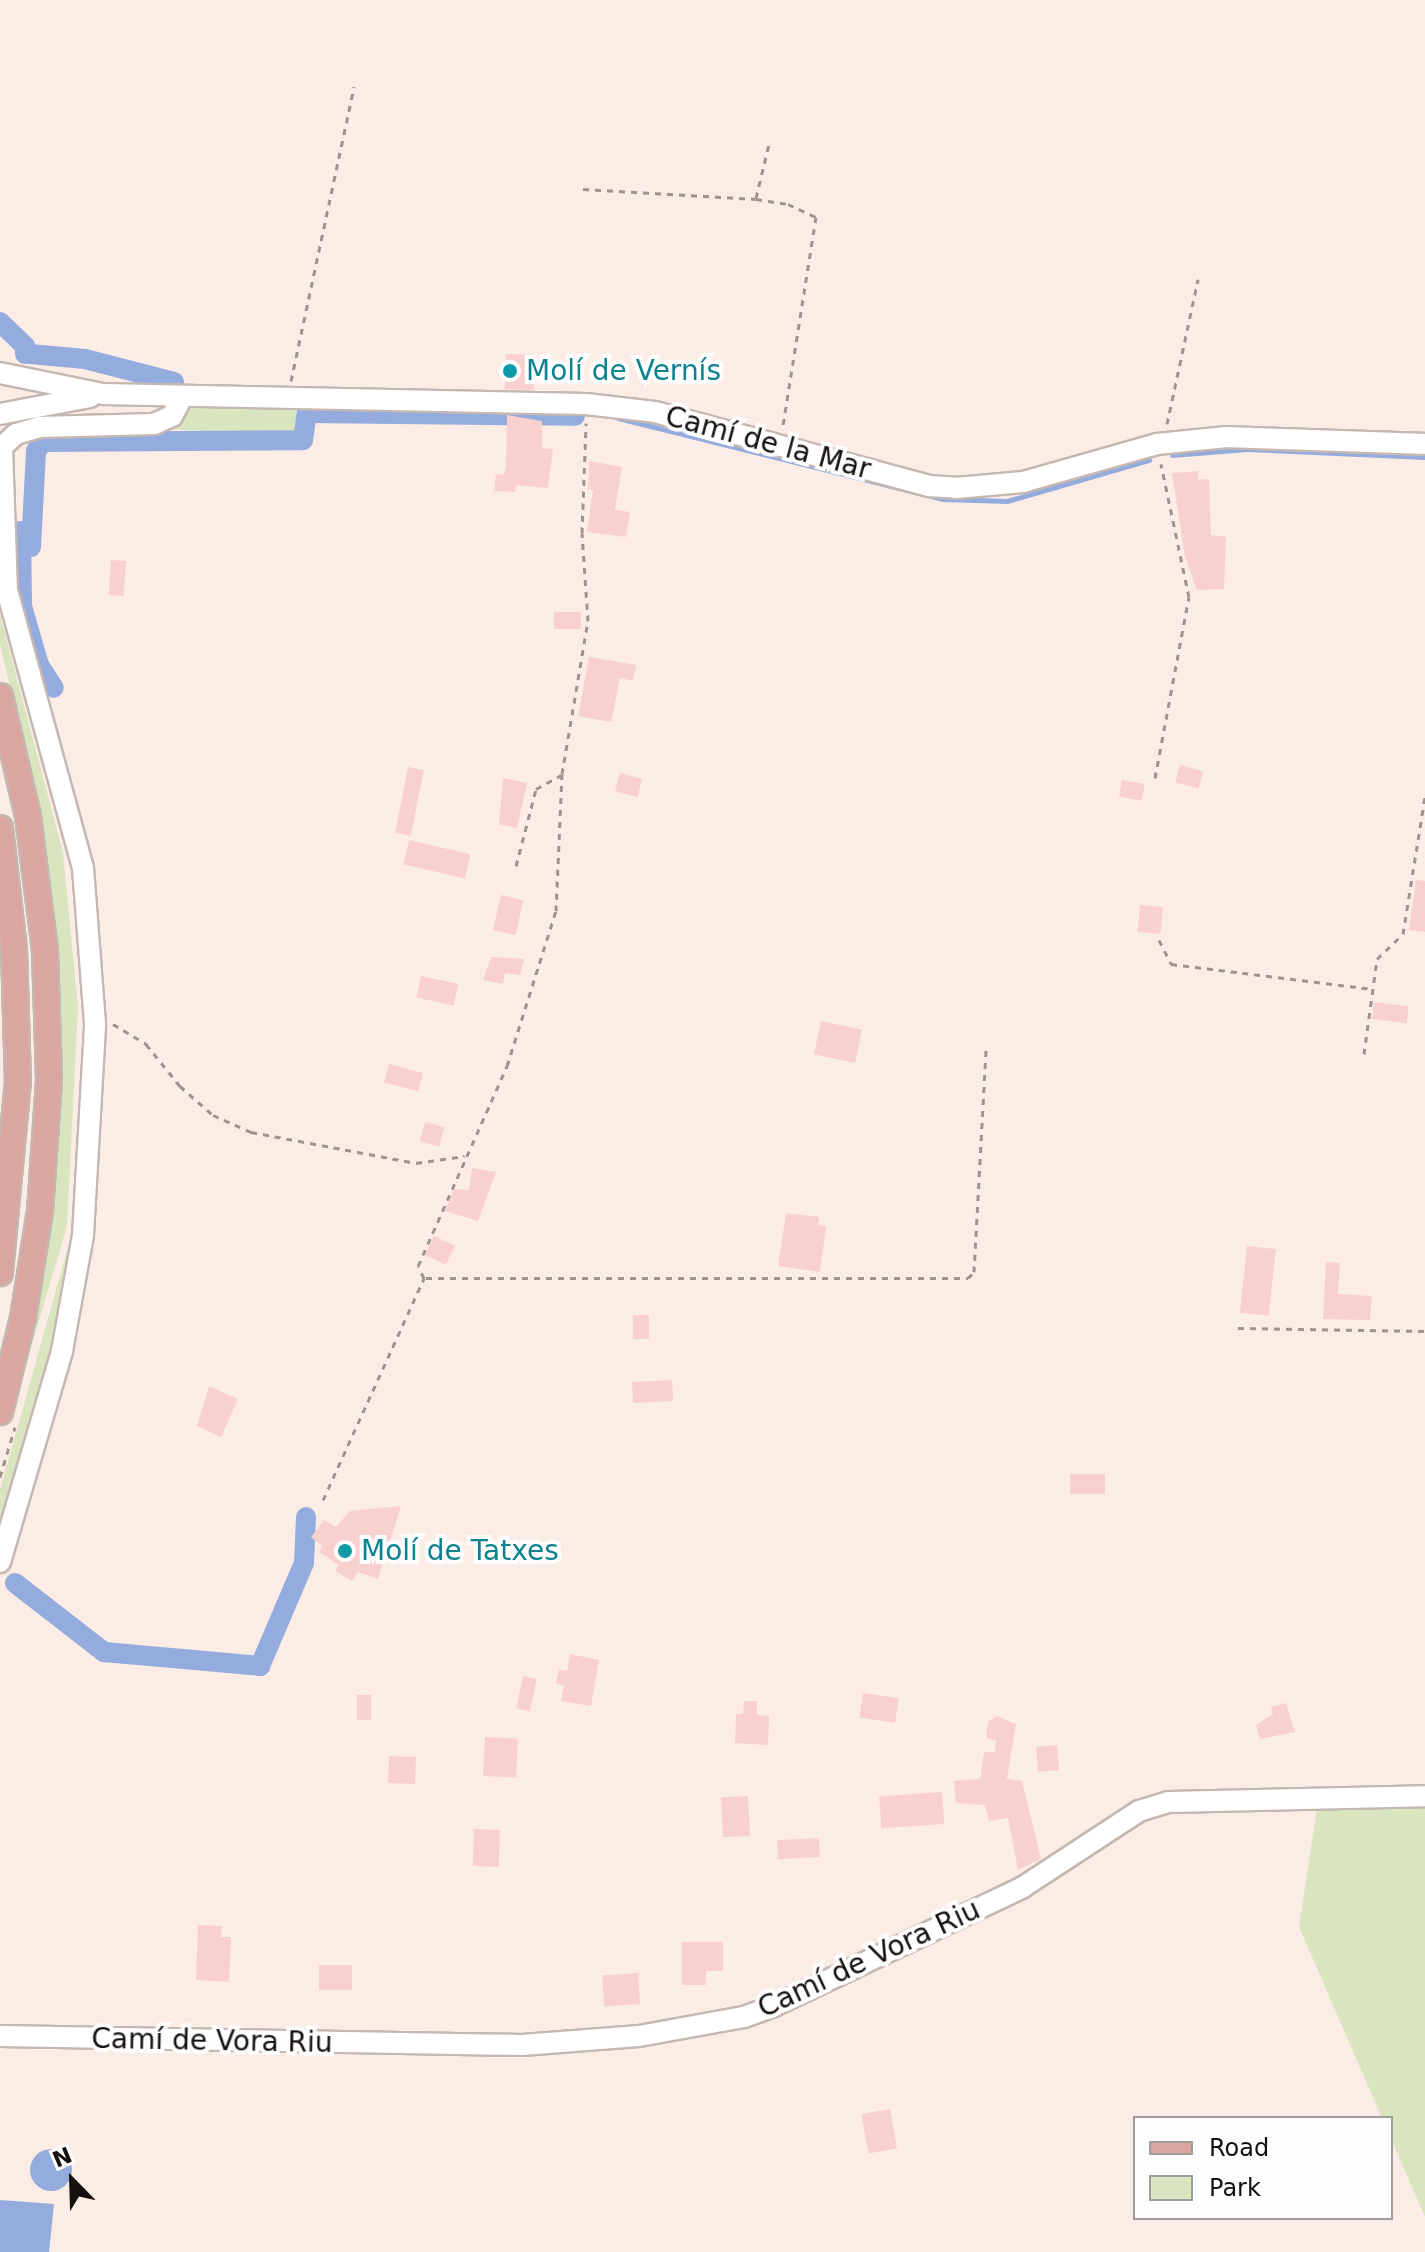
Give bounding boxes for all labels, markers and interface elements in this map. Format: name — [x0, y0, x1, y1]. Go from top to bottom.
place label: Molí de Vernís — [526, 354, 721, 388]
marker: Molí de Vernís — [501, 362, 519, 380]
street label: Camí de la Mar — [662, 399, 874, 487]
place label: Molí de Tatxes — [361, 1534, 559, 1568]
marker: Molí de Tatxes — [336, 1542, 354, 1560]
street label: Camí de Vora Riu — [753, 1893, 985, 2025]
street label: Camí de Vora Riu — [91, 2022, 333, 2060]
legend — [1133, 2116, 1393, 2220]
text: Road — [1209, 2134, 1269, 2162]
north arrow — [32, 2140, 112, 2220]
text: N — [49, 2142, 76, 2173]
text: Park — [1209, 2174, 1261, 2202]

